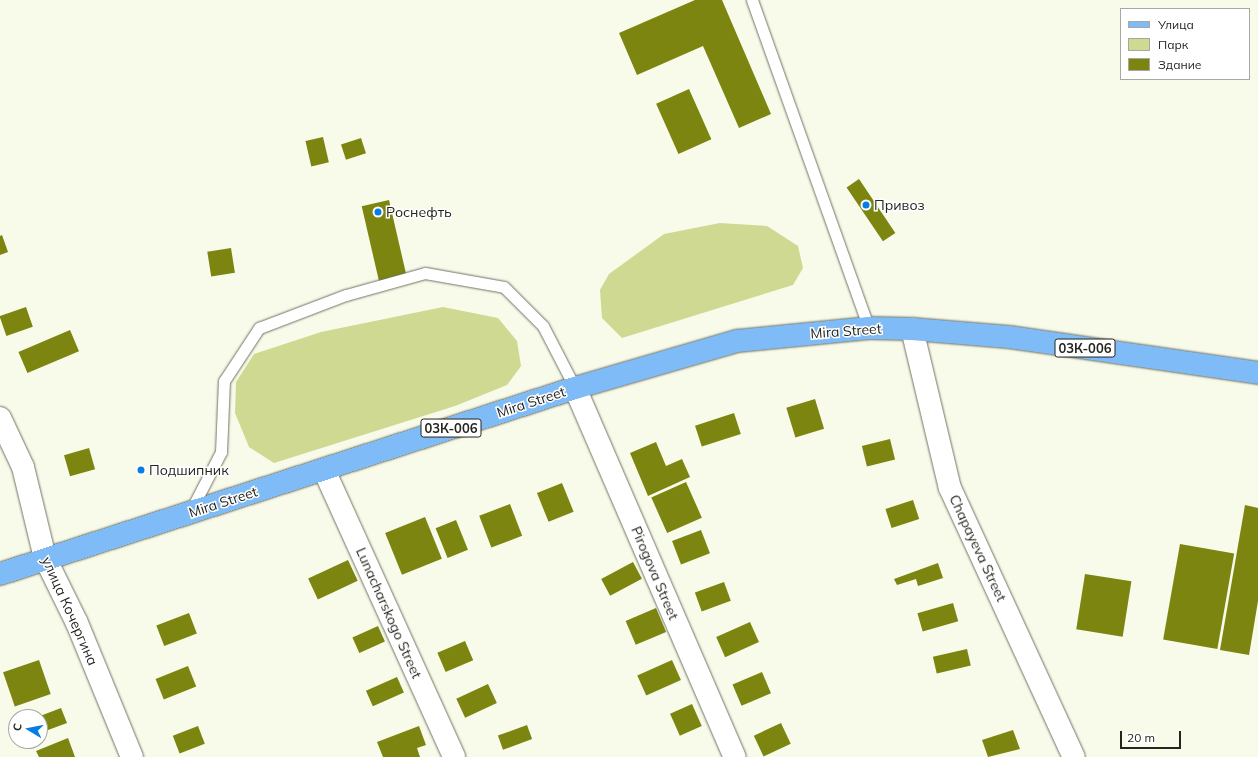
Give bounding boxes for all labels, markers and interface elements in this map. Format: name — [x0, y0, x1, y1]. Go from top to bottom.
legend — [1120, 8, 1250, 80]
text: Улица — [1158, 17, 1194, 32]
text: Парк — [1158, 37, 1188, 52]
text: Здание — [1158, 57, 1201, 72]
place label: Привоз — [874, 197, 925, 213]
marker: Привоз — [861, 200, 871, 210]
place label: Роснефть — [386, 204, 452, 220]
marker: Роснефть — [373, 207, 383, 217]
street label: Mira Street — [810, 320, 882, 342]
road number: 03К-006 — [1054, 337, 1116, 359]
street label: Mira Street — [495, 383, 567, 421]
road number: 03К-006 — [420, 417, 482, 439]
place label: Подшипник — [149, 462, 229, 478]
marker: Подшипник — [136, 465, 146, 475]
street label: Mira Street — [187, 483, 259, 521]
street label: Chapayeva Street — [946, 492, 1010, 604]
street label: Pirogova Street — [628, 524, 682, 622]
street label: Lunacharskogo Street — [353, 545, 425, 681]
street label: улица Кочергина — [38, 554, 102, 668]
north arrow — [8, 709, 48, 749]
text: С — [10, 722, 25, 732]
scale bar — [1122, 723, 1183, 749]
text: 20 m — [1127, 730, 1155, 745]

